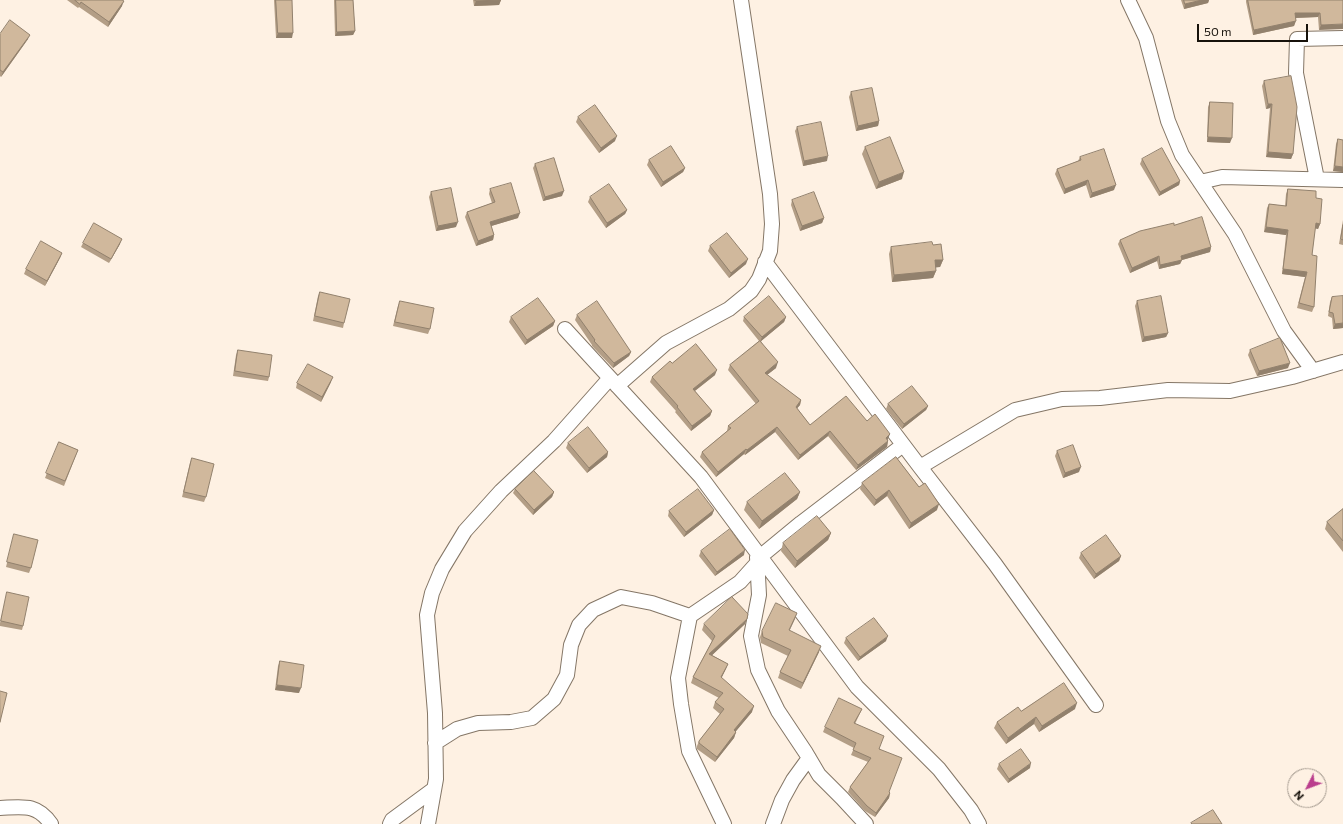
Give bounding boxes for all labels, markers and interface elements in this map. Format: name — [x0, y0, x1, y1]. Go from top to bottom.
scale bar — [1199, 16, 1310, 42]
text: 50 m — [1204, 24, 1232, 38]
north arrow — [1287, 768, 1327, 808]
text: N — [1291, 788, 1306, 803]

